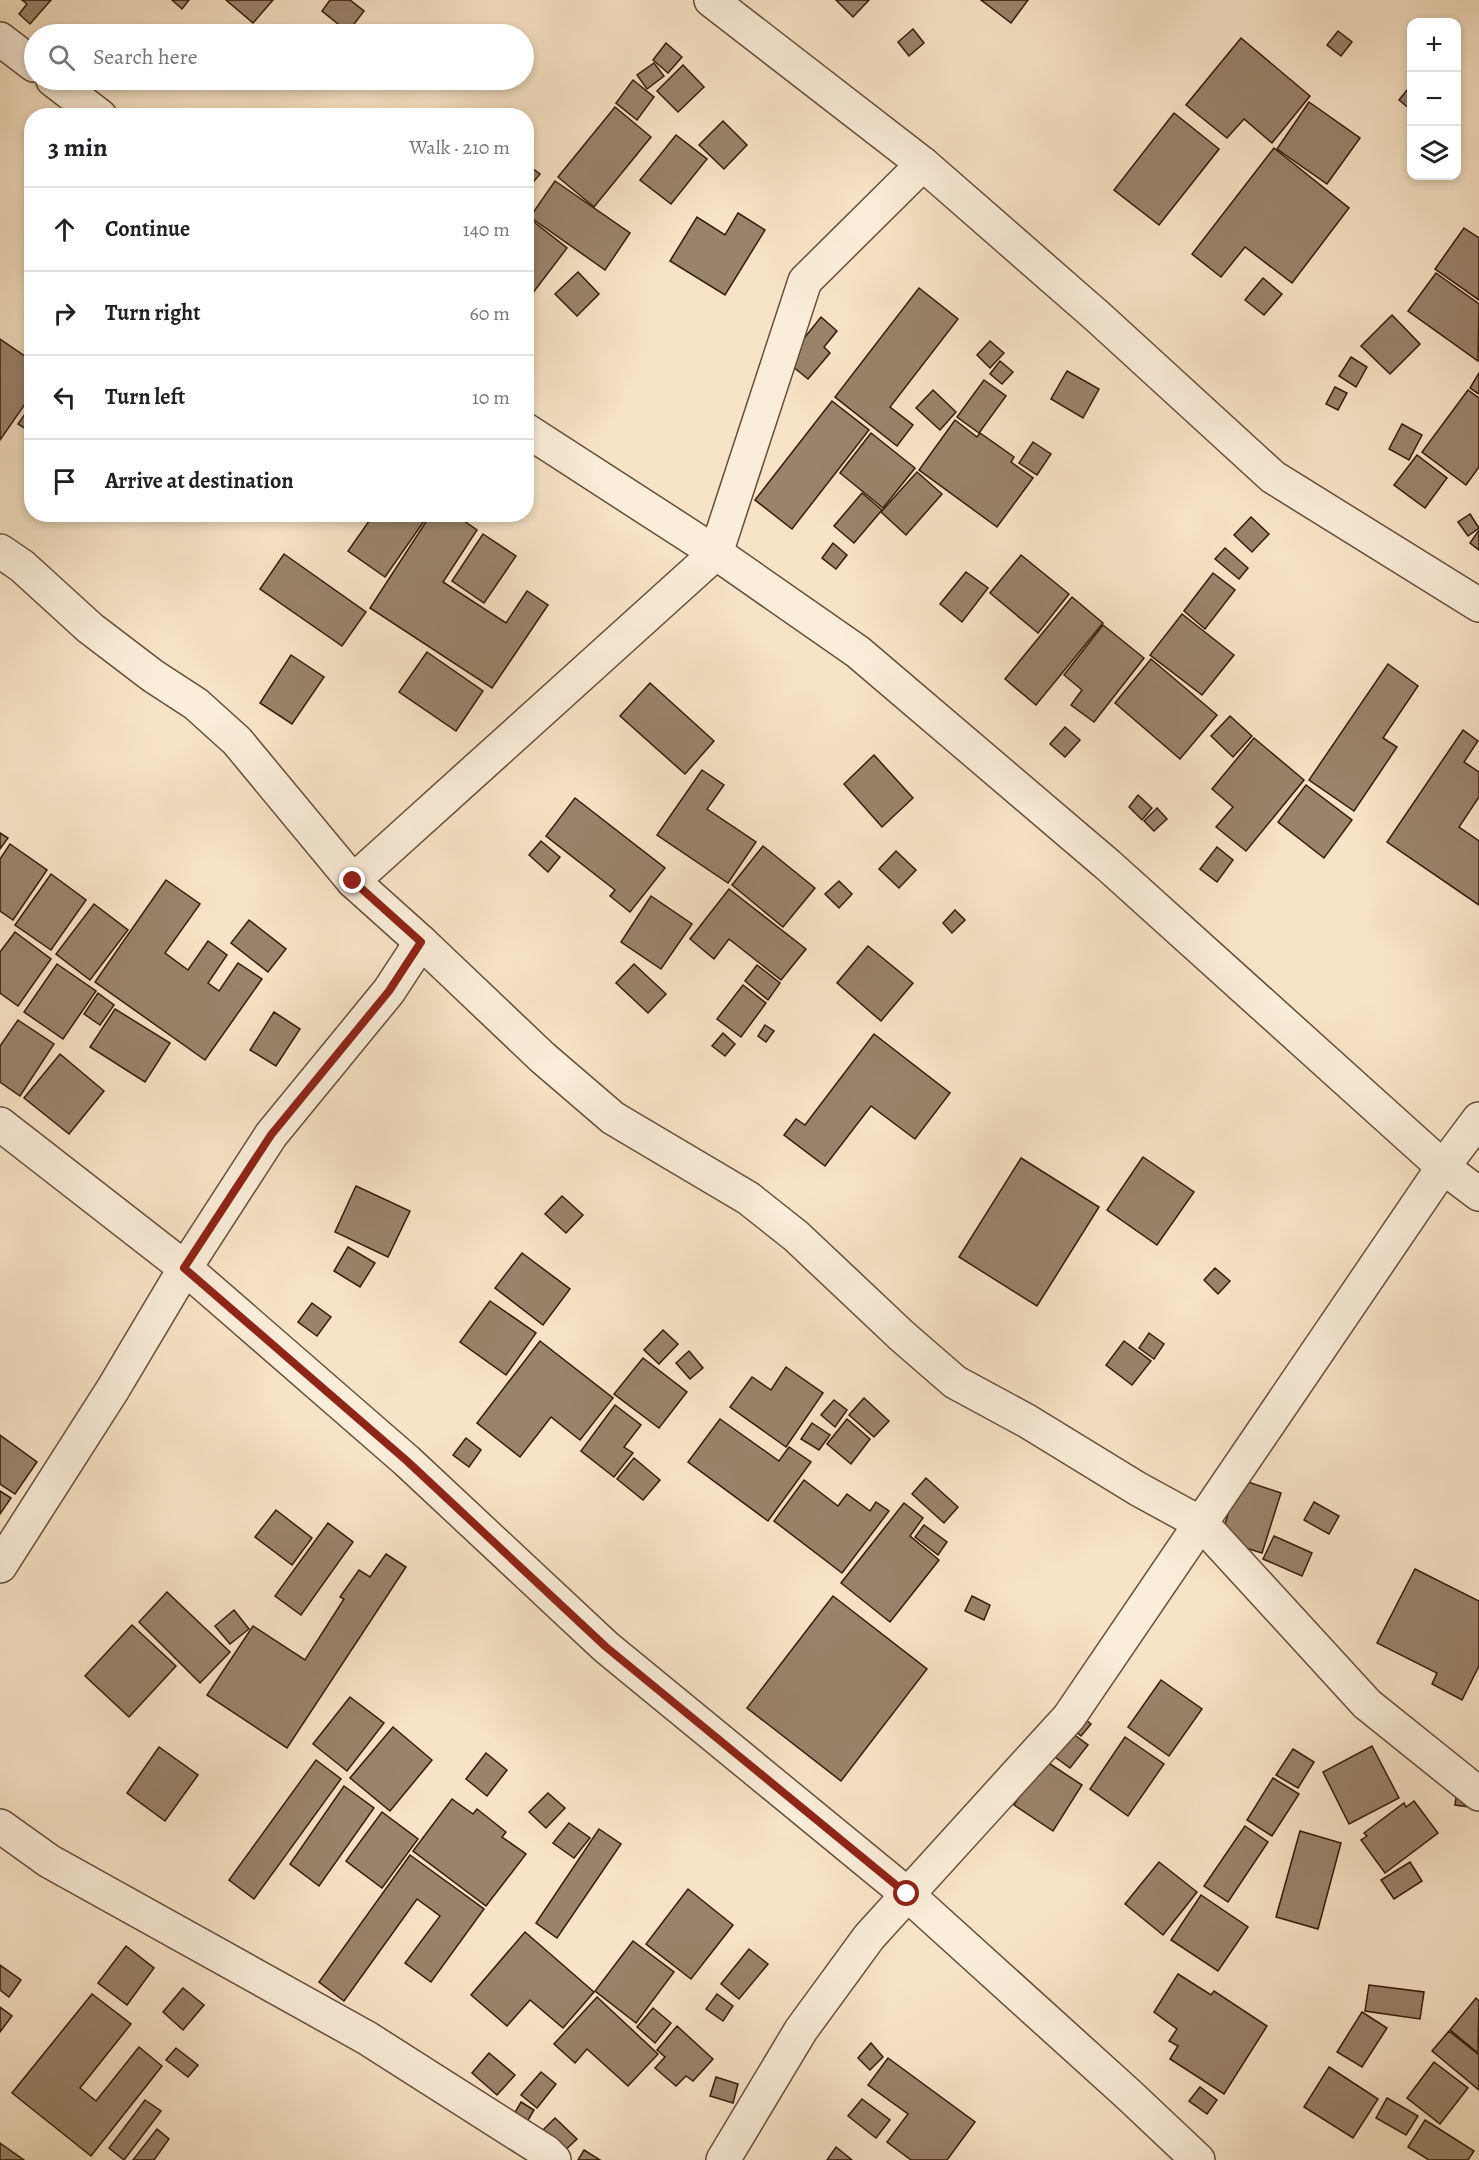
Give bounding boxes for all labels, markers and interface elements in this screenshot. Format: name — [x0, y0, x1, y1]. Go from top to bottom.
map controls — [1407, 18, 1461, 180]
button: + — [1407, 18, 1461, 72]
search box — [24, 24, 534, 90]
icon: search — [45, 41, 78, 74]
text: Search here — [93, 42, 198, 72]
button: − — [1407, 72, 1461, 126]
button: layers — [1407, 126, 1461, 180]
text: 3 min — [48, 130, 108, 165]
text: Walk · 210 m — [409, 134, 510, 161]
icon: ahead — [48, 213, 81, 246]
text: Continue — [105, 214, 190, 244]
text: 140 m — [463, 216, 510, 243]
icon: right — [48, 297, 81, 330]
text: Turn right — [105, 298, 201, 328]
text: 60 m — [470, 300, 510, 327]
icon: left — [48, 381, 81, 414]
text: Turn left — [105, 382, 185, 412]
text: 10 m — [472, 384, 510, 411]
icon: arrive — [48, 465, 81, 498]
text: Arrive at destination — [105, 466, 294, 496]
route end — [339, 867, 365, 893]
route start — [893, 1880, 919, 1906]

